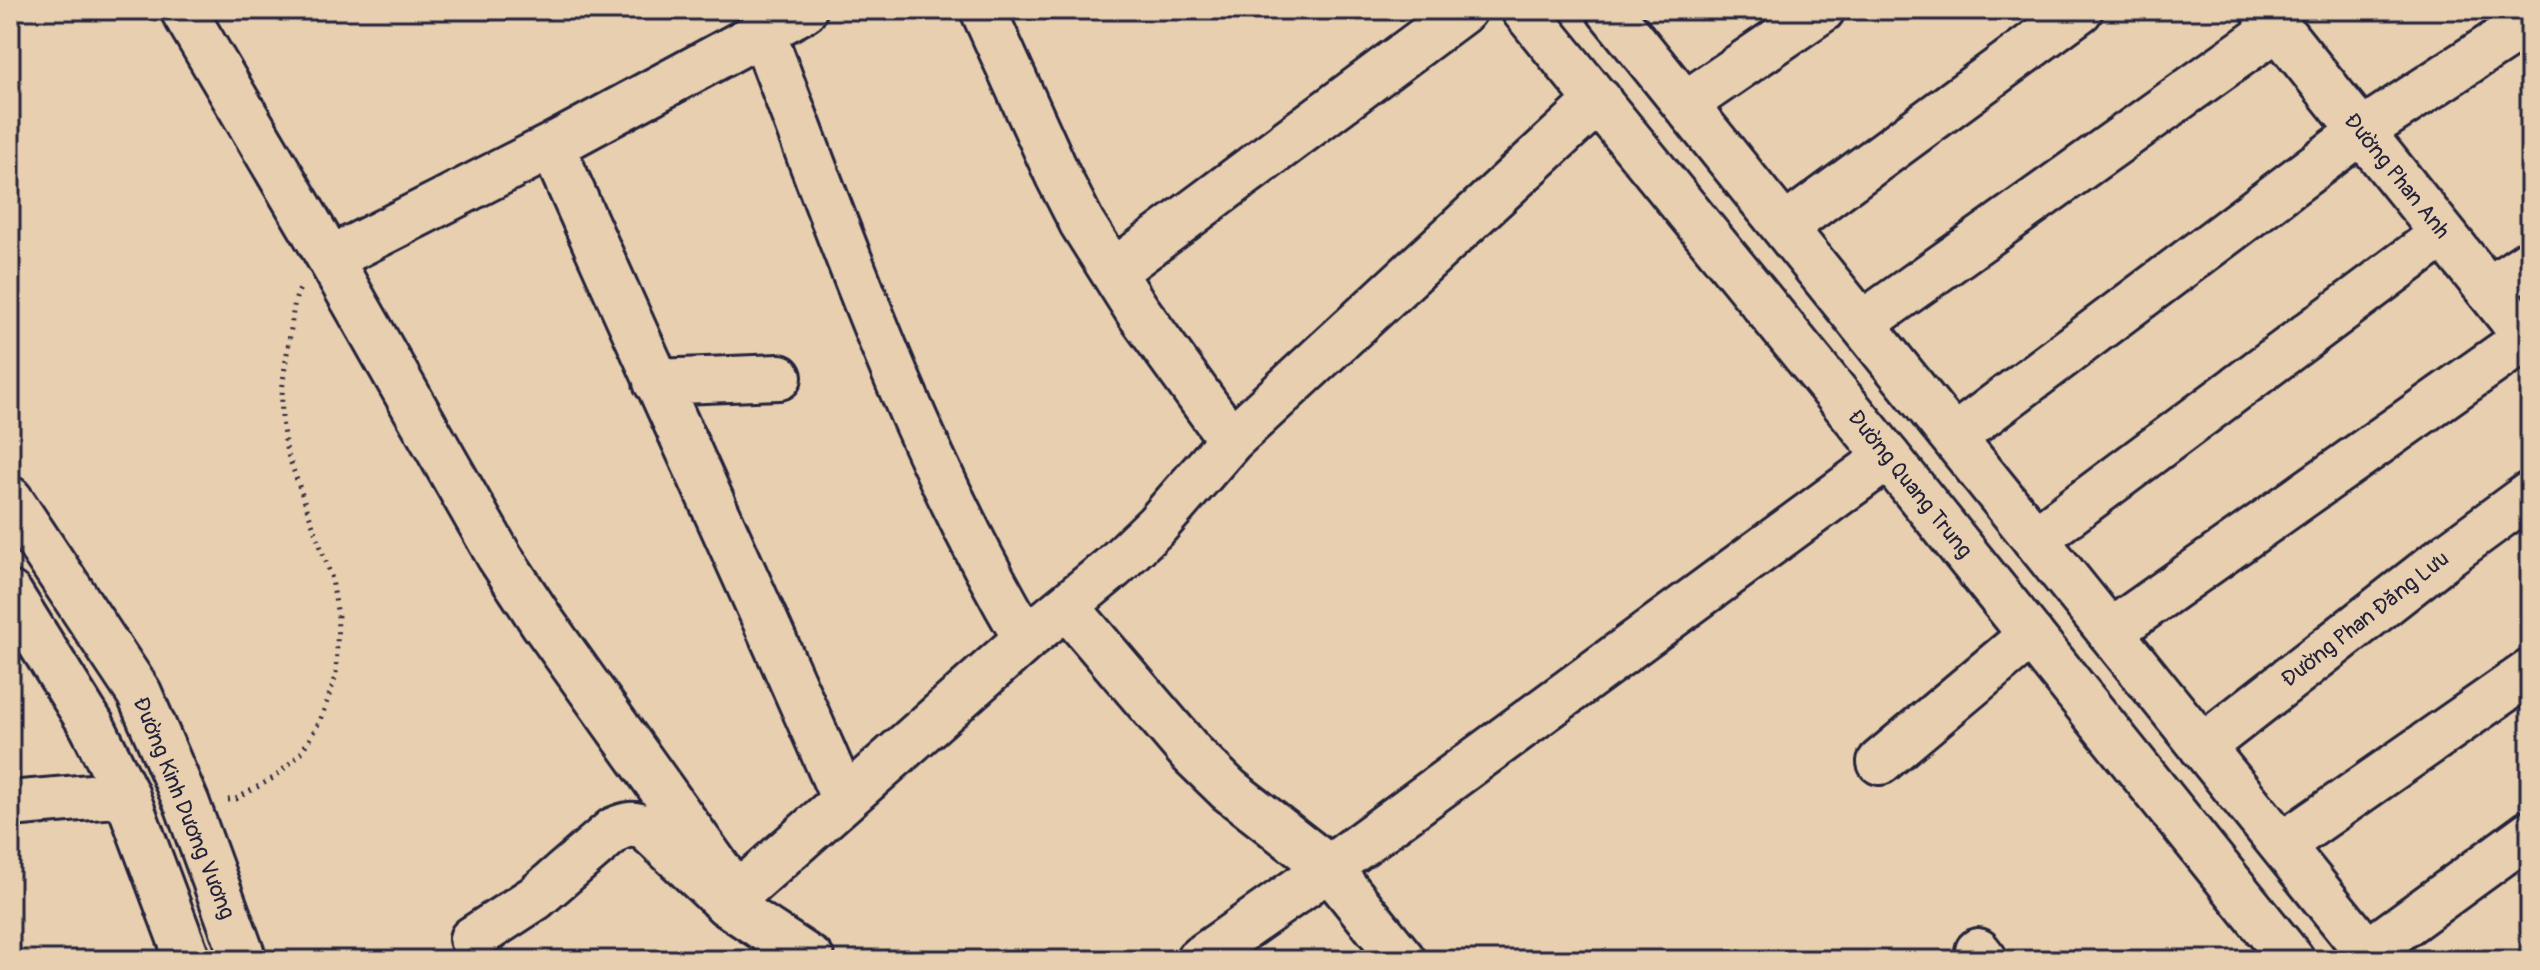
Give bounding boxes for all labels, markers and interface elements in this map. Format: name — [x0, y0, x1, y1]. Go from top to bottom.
street label: Đường Phan Anh — [2338, 108, 2456, 244]
street label: Đường Quang Trung — [1841, 404, 1979, 564]
street label: Đường Phan Đăng Lưu — [2275, 545, 2455, 693]
street label: Đường Kinh Dương Vương — [127, 693, 241, 923]

